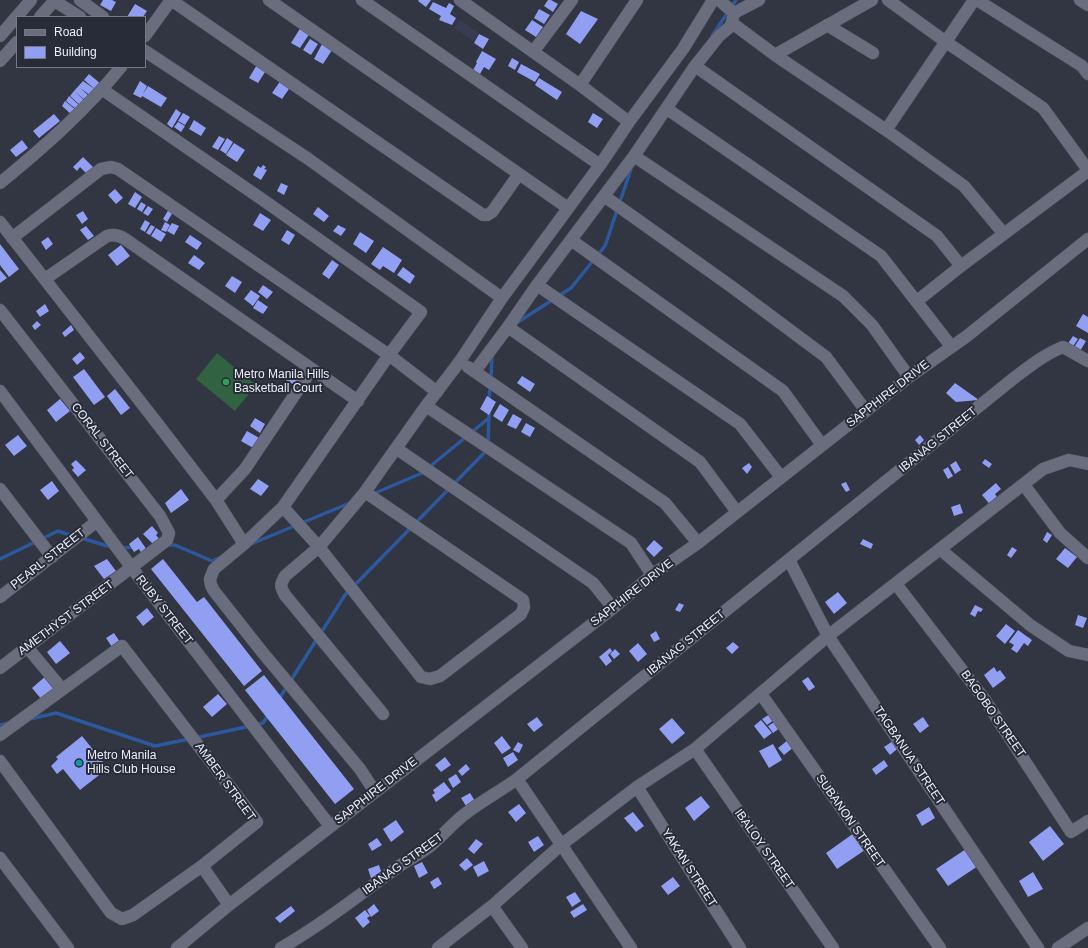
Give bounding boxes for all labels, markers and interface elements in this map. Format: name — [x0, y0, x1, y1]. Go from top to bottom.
legend — [16, 16, 146, 68]
text: Road — [54, 25, 83, 39]
text: Building — [54, 45, 97, 59]
street label: SAPPHIRE DRIVE — [844, 357, 932, 431]
place label: Metro Manila Hills Basketball Court — [234, 368, 329, 396]
marker: Metro Manila Hills Basketball Court — [221, 377, 231, 387]
street label: CORAL STREET — [68, 400, 136, 482]
street label: IBANAG STREET — [896, 404, 980, 476]
street label: PEARL STREET — [8, 526, 88, 592]
street label: SAPPHIRE DRIVE — [588, 556, 676, 630]
street label: RUBY STREET — [132, 572, 196, 648]
street label: AMETHYST STREET — [15, 577, 117, 659]
street label: IBANAG STREET — [644, 607, 728, 679]
street label: BAGOBO STREET — [958, 668, 1028, 760]
street label: TAGBANUA STREET — [871, 704, 947, 808]
street label: AMBER STREET — [192, 740, 258, 824]
place label: Metro Manila Hills Club House — [87, 749, 176, 777]
street label: SAPPHIRE DRIVE — [332, 754, 420, 828]
marker: Metro Manila Hills Club House — [74, 758, 84, 768]
street label: SUBANON STREET — [813, 772, 887, 870]
street label: IBALOY STREET — [731, 806, 797, 892]
street label: YAKAN STREET — [658, 826, 720, 910]
street label: IBANAG STREET — [360, 830, 446, 898]

